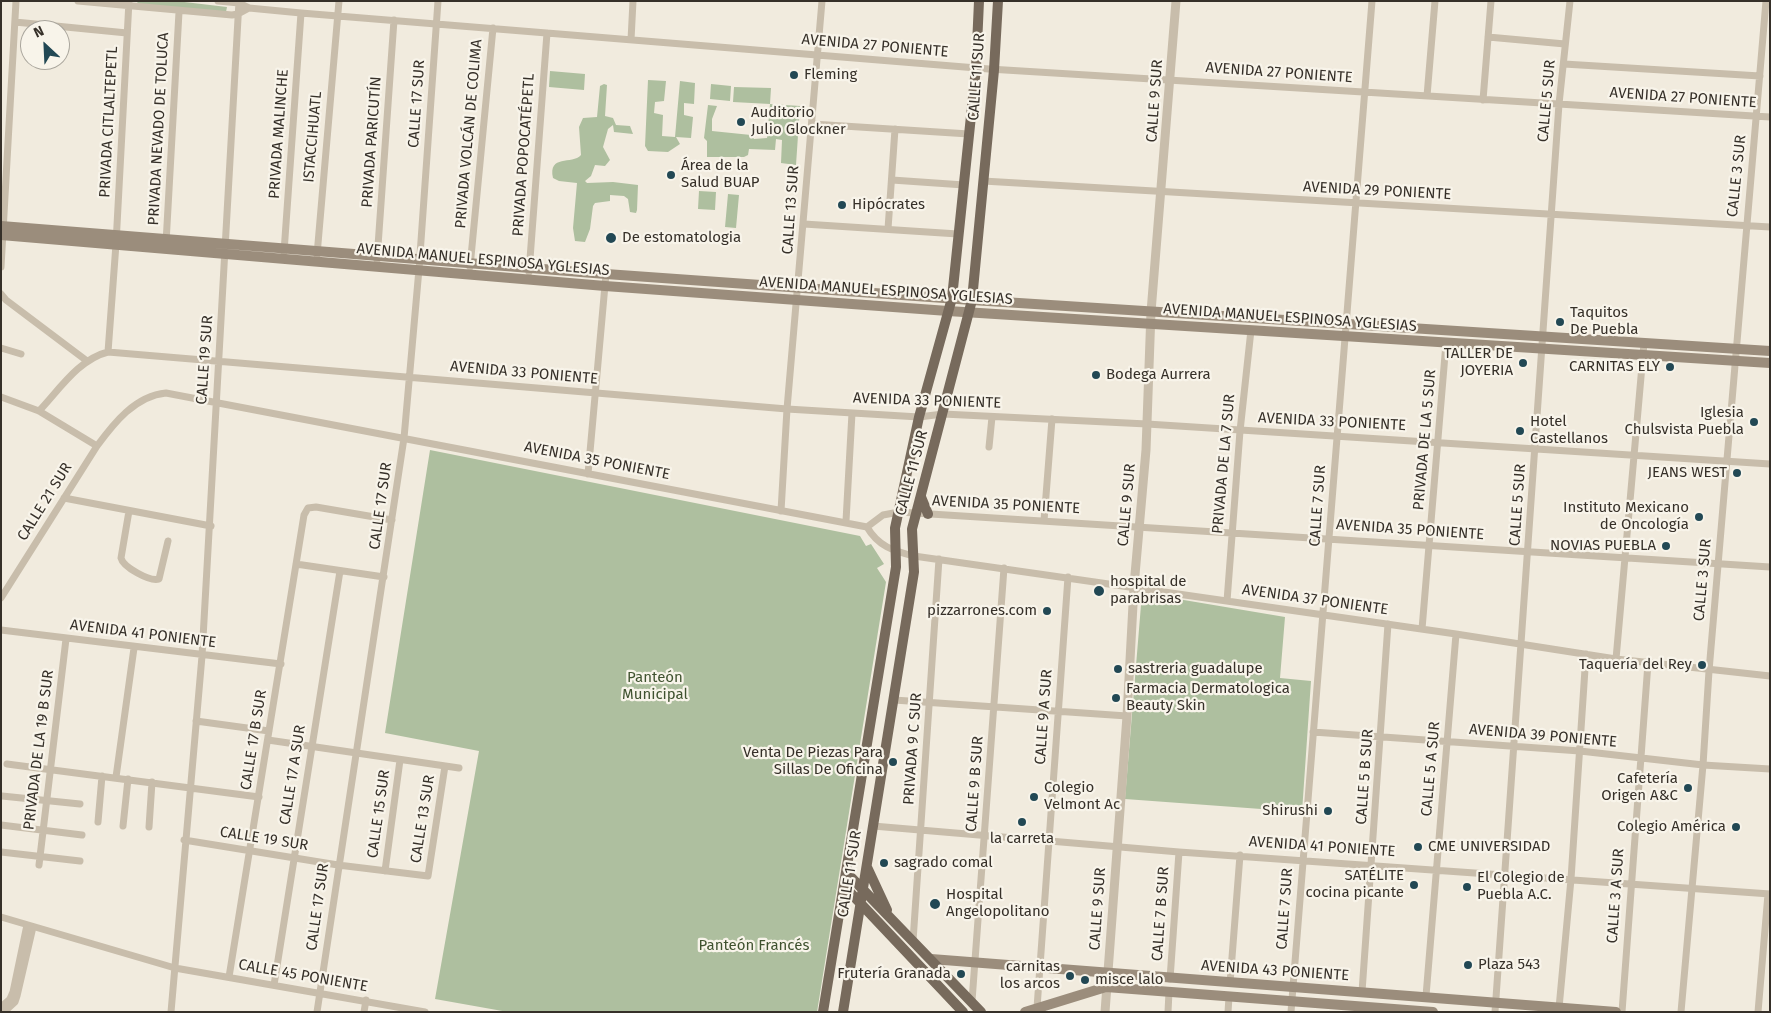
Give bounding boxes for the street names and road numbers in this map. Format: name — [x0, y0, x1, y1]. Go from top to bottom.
street label: AVENIDA 27 PONIENTE — [801, 31, 949, 61]
street label: PRIVADA NEVADO DE TOLUCA — [145, 32, 173, 226]
street label: CALLE 11 SUR — [965, 33, 989, 121]
street label: PRIVADA VOLCÁN DE COLIMA — [452, 39, 486, 229]
street label: PRIVADA CITLALTEPETL — [96, 46, 122, 198]
street label: CALLE 17 SUR — [405, 59, 429, 149]
street label: CALLE 9 SUR — [1143, 59, 1167, 143]
street label: AVENIDA 27 PONIENTE — [1205, 59, 1353, 87]
street label: CALLE 5 SUR — [1534, 59, 1560, 143]
street label: PRIVADA MALINCHE — [265, 69, 293, 199]
street label: PRIVADA POPOCATÉPETL — [509, 73, 539, 237]
street label: PRIVADA PARICUTÍN — [358, 76, 386, 208]
street label: AVENIDA 27 PONIENTE — [1609, 84, 1757, 112]
street label: ISTACCIHUATL — [300, 91, 326, 183]
street label: CALLE 3 SUR — [1724, 134, 1750, 218]
street label: CALLE 13 SUR — [779, 165, 803, 255]
street label: AVENIDA 29 PONIENTE — [1302, 178, 1452, 204]
street label: AVENIDA MANUEL ESPINOSA YGLESIAS — [356, 240, 610, 280]
street label: AVENIDA MANUEL ESPINOSA YGLESIAS — [759, 273, 1013, 309]
street label: AVENIDA MANUEL ESPINOSA YGLESIAS — [1163, 300, 1417, 336]
street label: CALLE 19 SUR — [193, 315, 217, 405]
street label: AVENIDA 33 PONIENTE — [449, 358, 599, 388]
street label: PRIVADA DE LA 5 SUR — [1410, 369, 1440, 511]
street label: AVENIDA 33 PONIENTE — [853, 389, 1001, 413]
street label: PRIVADA DE LA 7 SUR — [1209, 393, 1239, 535]
street label: AVENIDA 33 PONIENTE — [1258, 409, 1406, 435]
street label: CALLE 11 SUR — [892, 428, 932, 518]
street label: AVENIDA 35 PONIENTE — [523, 438, 671, 484]
street label: CALLE 21 SUR — [14, 460, 76, 544]
street label: CALLE 17 SUR — [366, 461, 396, 551]
street label: CALLE 9 SUR — [1114, 463, 1140, 547]
street label: CALLE 5 SUR — [1506, 463, 1530, 547]
street label: CALLE 7 SUR — [1306, 465, 1330, 547]
street label: AVENIDA 35 PONIENTE — [931, 492, 1081, 518]
street label: AVENIDA 35 PONIENTE — [1335, 516, 1485, 544]
street label: CALLE 3 SUR — [1690, 538, 1716, 622]
street label: AVENIDA 37 PONIENTE — [1241, 581, 1389, 619]
street label: AVENIDA 41 PONIENTE — [69, 616, 217, 652]
street label: PRIVADA DE LA 19 B SUR — [20, 669, 58, 831]
street label: CALLE 9 A SUR — [1032, 669, 1056, 765]
street label: CALLE 17 B SUR — [237, 689, 271, 791]
street label: PRIVADA 9 C SUR — [900, 692, 926, 806]
street label: CALLE 5 A SUR — [1418, 721, 1444, 817]
street label: AVENIDA 39 PONIENTE — [1468, 721, 1618, 751]
street label: CALLE 17 A SUR — [276, 724, 310, 826]
street label: CALLE 5 B SUR — [1353, 729, 1377, 825]
street label: CALLE 9 B SUR — [963, 735, 987, 833]
street label: CALLE 15 SUR — [364, 769, 394, 859]
street label: CALLE 13 SUR — [407, 774, 439, 864]
street label: CALLE 19 SUR — [218, 823, 310, 855]
street label: CALLE 11 SUR — [834, 829, 866, 919]
street label: AVENIDA 41 PONIENTE — [1248, 833, 1396, 861]
street label: CALLE 3 A SUR — [1604, 848, 1628, 944]
street label: CALLE 17 SUR — [303, 862, 333, 952]
street label: CALLE 7 B SUR — [1149, 866, 1173, 962]
street label: CALLE 9 SUR — [1086, 867, 1110, 951]
street label: CALLE 7 SUR — [1273, 868, 1297, 950]
street label: CALLE 45 PONIENTE — [237, 956, 369, 996]
street label: AVENIDA 43 PONIENTE — [1200, 957, 1350, 985]

